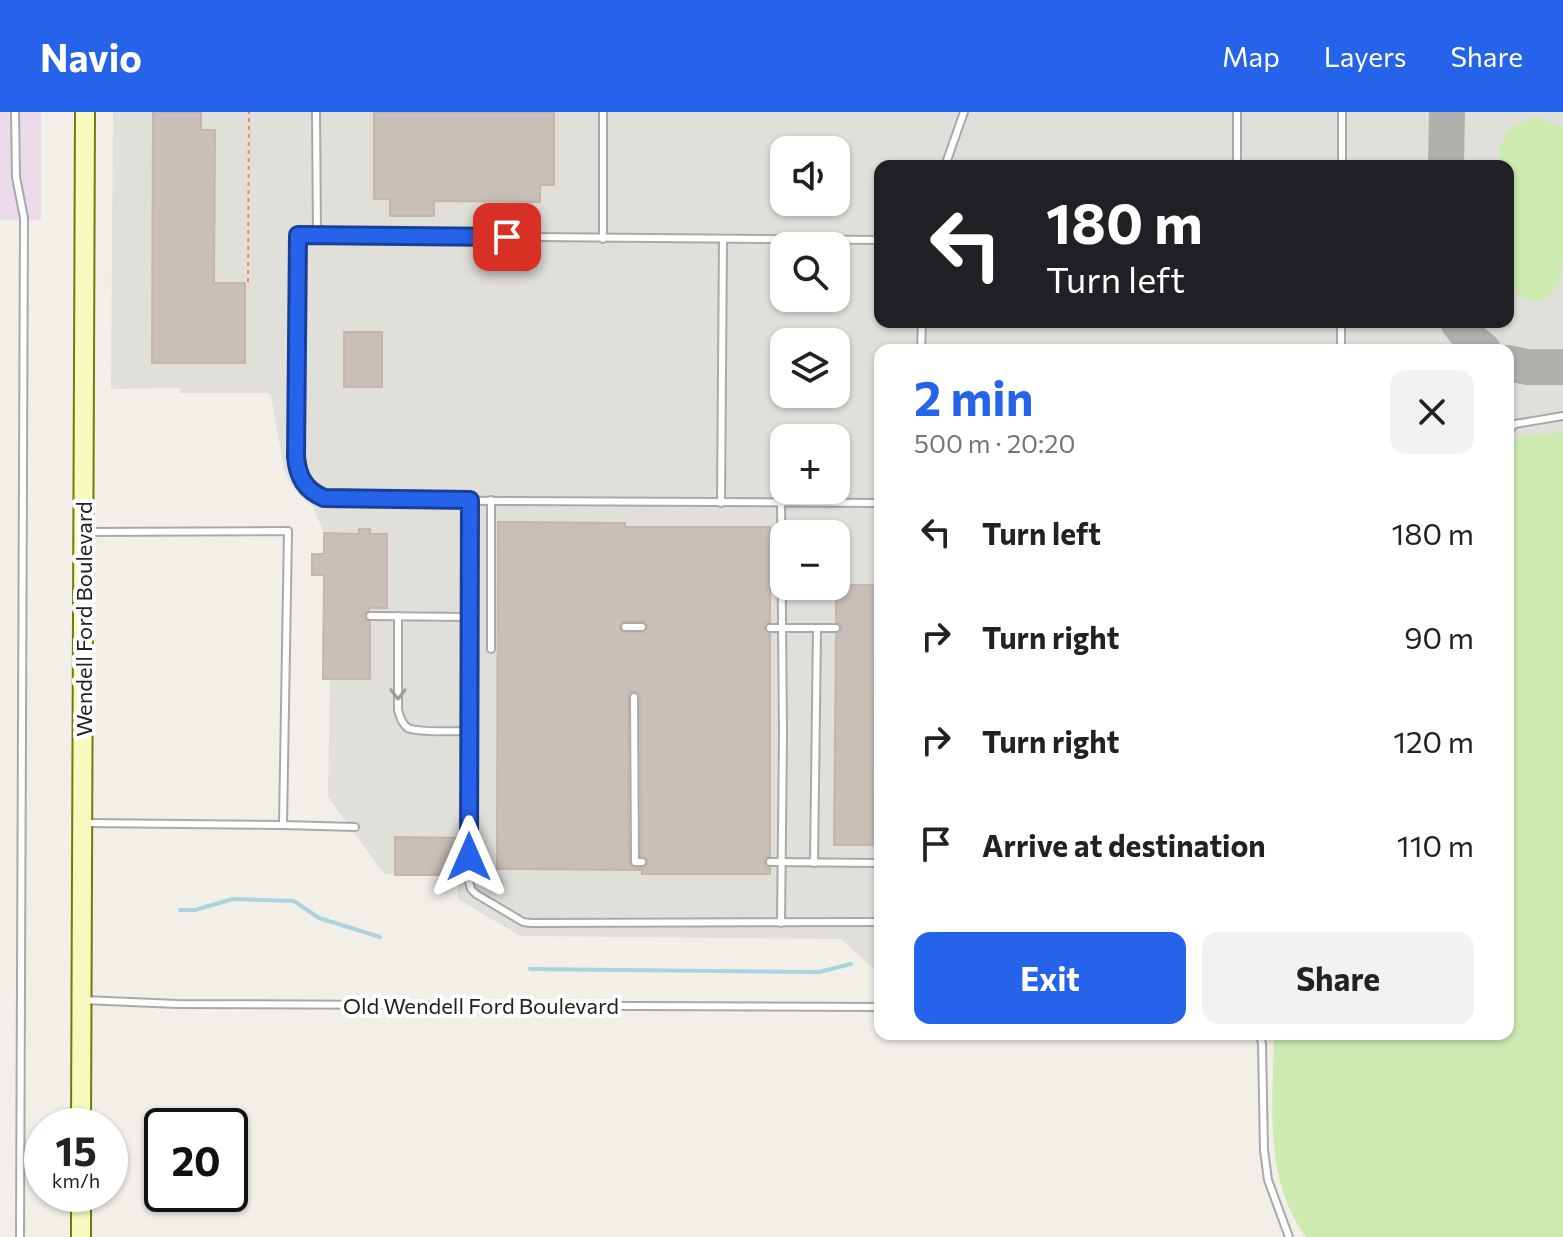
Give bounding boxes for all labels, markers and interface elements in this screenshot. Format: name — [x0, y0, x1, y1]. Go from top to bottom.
text: Navio — [40, 33, 142, 80]
text: Map — [1222, 39, 1280, 73]
text: Layers — [1324, 39, 1406, 73]
text: Share — [1450, 39, 1523, 73]
map controls — [770, 136, 850, 600]
button: sound — [770, 136, 850, 216]
text: 180 m — [1046, 187, 1203, 256]
icon: left — [914, 192, 1018, 296]
pin — [473, 203, 541, 271]
icon: arrive — [485, 215, 529, 259]
button: search — [770, 232, 850, 312]
text: Turn left — [1046, 256, 1185, 300]
button: layers — [770, 328, 850, 408]
text: 2 min — [914, 367, 1034, 426]
button: close — [1390, 370, 1474, 454]
button: + — [770, 424, 850, 504]
text: 500 m · 20:20 — [914, 427, 1075, 458]
street label: Wendell Ford Boulevard — [70, 501, 97, 737]
icon: left — [914, 510, 958, 554]
text: Turn left — [982, 514, 1101, 551]
text: 180 m — [1391, 514, 1474, 551]
button: − — [770, 520, 850, 600]
icon: right — [914, 614, 958, 658]
text: Turn right — [982, 618, 1119, 655]
text: 90 m — [1404, 618, 1474, 655]
one-way arrow — [389, 688, 407, 701]
icon: right — [914, 718, 958, 762]
text: Turn right — [982, 722, 1119, 759]
text: 120 m — [1393, 722, 1474, 759]
position arrow — [427, 815, 511, 899]
icon: arrive — [914, 822, 958, 866]
text: Arrive at destination — [982, 826, 1266, 863]
text: 110 m — [1397, 826, 1474, 863]
button: Exit — [914, 932, 1186, 1024]
button: Share — [1202, 932, 1474, 1024]
street label: Old Wendell Ford Boulevard — [343, 992, 619, 1019]
speed limit sign: 20 — [144, 1108, 248, 1212]
text: 15 — [55, 1125, 97, 1174]
text: km/h — [52, 1168, 100, 1192]

